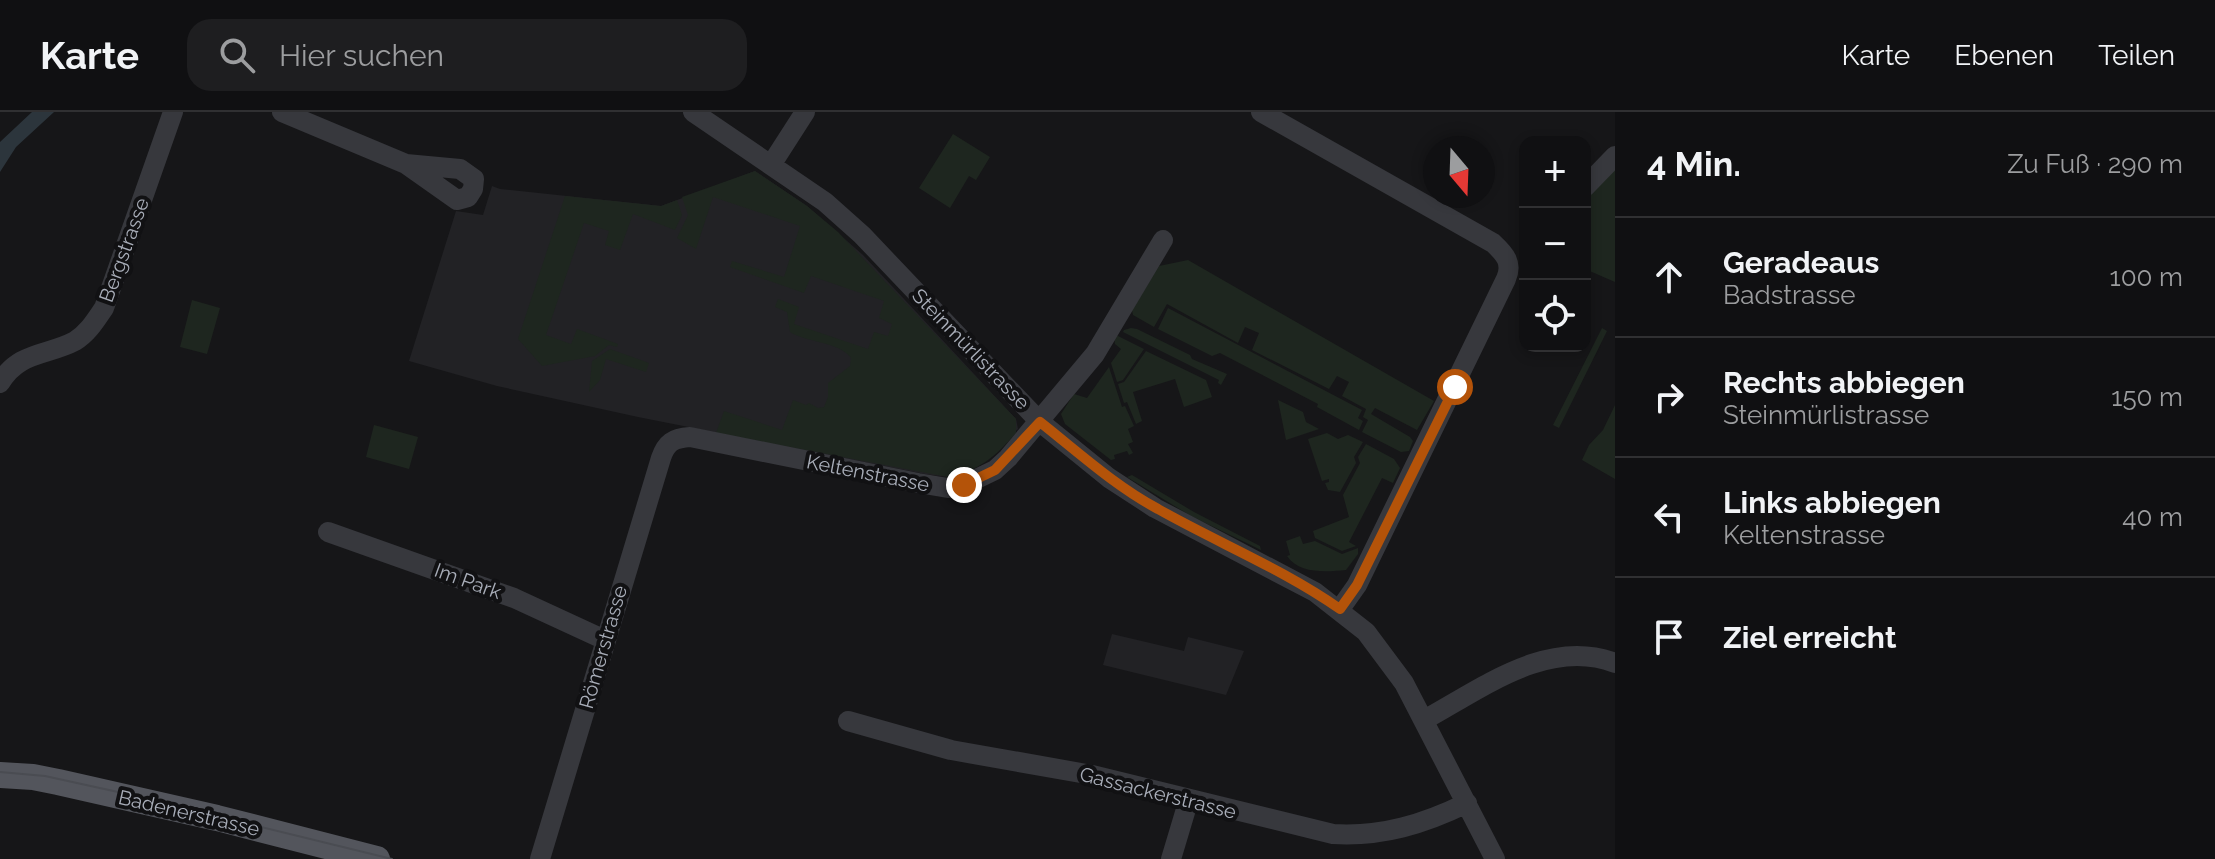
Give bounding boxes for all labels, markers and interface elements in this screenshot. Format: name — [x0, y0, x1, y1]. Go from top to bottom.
search box — [187, 19, 747, 91]
text: Karte — [40, 33, 139, 78]
icon: search — [215, 33, 259, 77]
text: Hier suchen — [279, 38, 444, 73]
text: Karte — [1842, 39, 1910, 72]
text: Ebenen — [1954, 39, 2054, 72]
text: Teilen — [2098, 39, 2175, 72]
north arrow — [1423, 136, 1495, 208]
map controls — [1519, 136, 1591, 352]
button: + — [1519, 136, 1591, 208]
text: 4 Min. — [1647, 144, 1741, 184]
text: Zu Fuß · 290 m — [2007, 149, 2183, 179]
street label: Bergstrasse — [94, 194, 154, 306]
button: − — [1519, 208, 1591, 280]
text: Geradeaus — [1723, 245, 1879, 280]
icon: ahead — [1647, 255, 1691, 299]
text: 100 m — [2110, 262, 2183, 292]
button: locate — [1519, 280, 1591, 352]
text: Badstrasse — [1723, 280, 1856, 310]
street label: Steinmürlistrasse — [907, 284, 1035, 415]
text: Rechts abbiegen — [1723, 365, 1965, 400]
route start — [1437, 369, 1473, 405]
icon: right — [1647, 375, 1691, 419]
text: 150 m — [2111, 382, 2183, 412]
text: Steinmürlistrasse — [1723, 400, 1929, 430]
street label: Keltenstrasse — [805, 449, 932, 497]
route end — [946, 467, 982, 503]
text: Links abbiegen — [1723, 485, 1941, 520]
icon: left — [1647, 495, 1691, 539]
text: 40 m — [2122, 502, 2183, 532]
text: Keltenstrasse — [1723, 520, 1885, 550]
street label: Im Park — [431, 558, 505, 604]
street label: Römerstrasse — [574, 582, 632, 711]
icon: arrive — [1647, 615, 1691, 659]
text: Ziel erreicht — [1723, 620, 1896, 655]
street label: Gassackerstrasse — [1077, 762, 1239, 824]
street label: Badenerstrasse — [116, 785, 262, 841]

